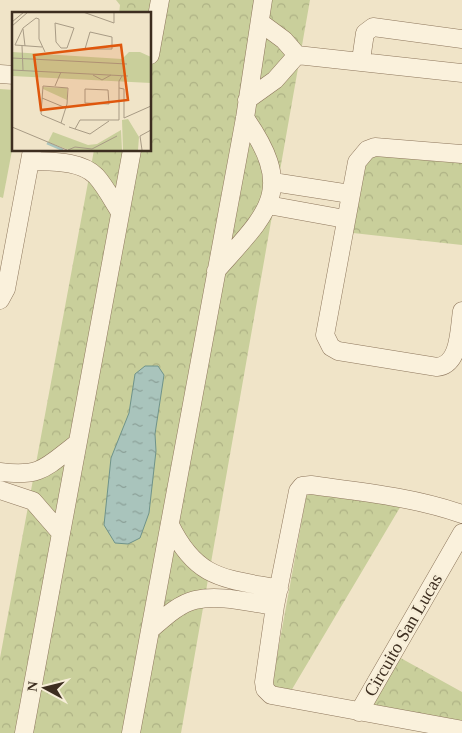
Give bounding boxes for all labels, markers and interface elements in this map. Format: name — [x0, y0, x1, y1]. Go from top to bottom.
inset map — [12, 12, 151, 151]
street label: Circuito San Lucas — [360, 570, 446, 700]
north arrow — [20, 663, 70, 713]
text: N — [25, 681, 41, 692]

